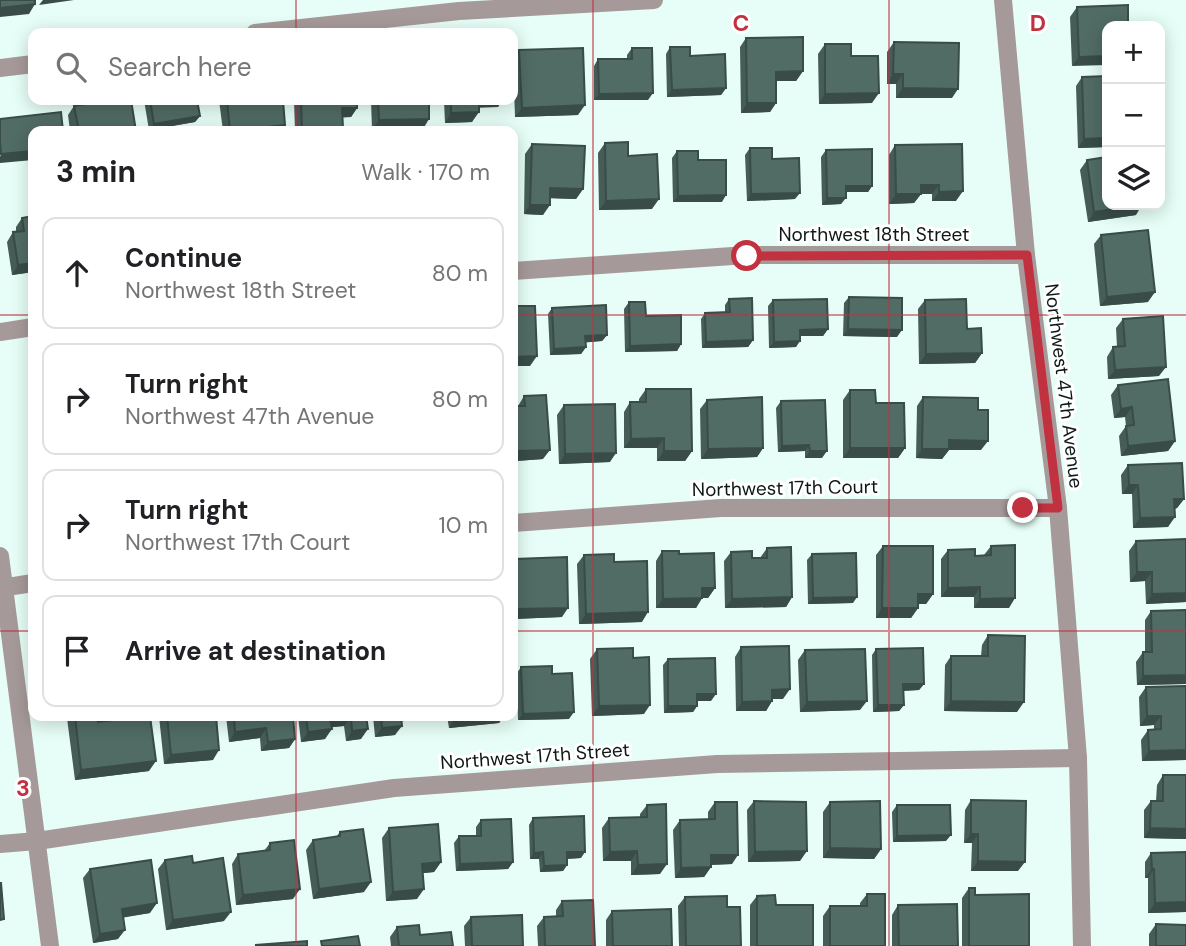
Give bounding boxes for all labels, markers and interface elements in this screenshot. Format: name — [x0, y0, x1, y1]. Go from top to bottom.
text: C — [733, 8, 749, 38]
text: D — [1030, 8, 1046, 38]
map controls — [1102, 21, 1165, 210]
button: + — [1102, 21, 1165, 84]
search box — [28, 28, 518, 105]
icon: search — [52, 48, 90, 86]
text: Search here — [108, 50, 251, 84]
button: − — [1102, 84, 1165, 147]
button: layers — [1102, 147, 1165, 210]
text: 3 min — [56, 152, 136, 191]
text: Walk · 170 m — [361, 157, 490, 187]
street label: Northwest 18th Street — [778, 222, 970, 247]
route start — [731, 240, 762, 271]
text: Continue — [125, 241, 242, 275]
icon: ahead — [58, 254, 96, 292]
text: 80 m — [432, 258, 488, 288]
text: Northwest 18th Street — [125, 275, 356, 305]
street label: Northwest 47th Avenue — [1039, 282, 1089, 490]
text: Turn right — [125, 367, 249, 401]
icon: right — [58, 380, 96, 418]
text: 80 m — [432, 384, 488, 414]
text: Northwest 47th Avenue — [125, 401, 374, 431]
street label: Northwest 17th Court — [692, 474, 878, 502]
route end — [1007, 492, 1038, 523]
text: Turn right — [125, 493, 249, 527]
icon: right — [58, 506, 96, 544]
text: 10 m — [438, 510, 488, 540]
text: Northwest 17th Court — [125, 527, 350, 557]
icon: arrive — [58, 632, 96, 670]
text: Arrive at destination — [125, 634, 386, 668]
street label: Northwest 17th Street — [440, 737, 630, 775]
text: 3 — [16, 773, 30, 803]

